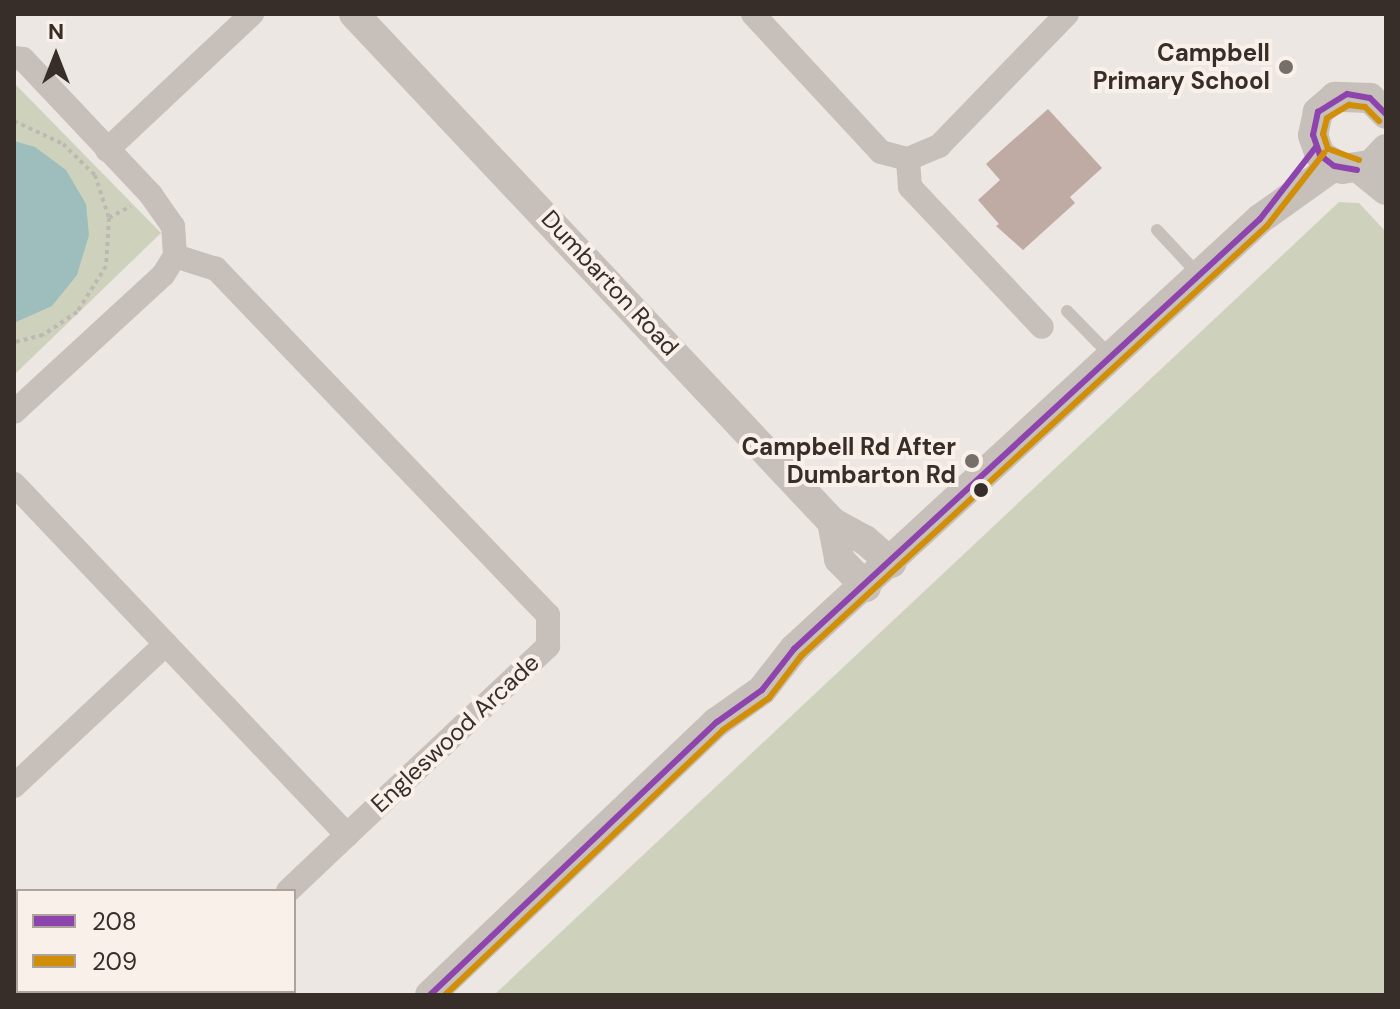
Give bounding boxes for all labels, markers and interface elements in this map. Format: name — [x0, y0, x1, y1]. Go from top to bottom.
north arrow — [16, 16, 96, 96]
text: N — [48, 17, 64, 46]
place label: Campbell Primary School — [1093, 39, 1270, 95]
marker: Campbell Primary School — [1277, 58, 1295, 76]
street label: Dumbarton Road — [535, 204, 685, 362]
place label: Campbell Rd After Dumbarton Rd — [741, 433, 956, 489]
marker: Campbell Rd After Dumbarton Rd — [963, 452, 981, 470]
unlabelled marker — [973, 482, 989, 498]
street label: Engleswood Arcade — [365, 648, 545, 818]
legend — [16, 889, 296, 993]
text: 208 — [92, 906, 137, 937]
text: 209 — [92, 946, 137, 977]

